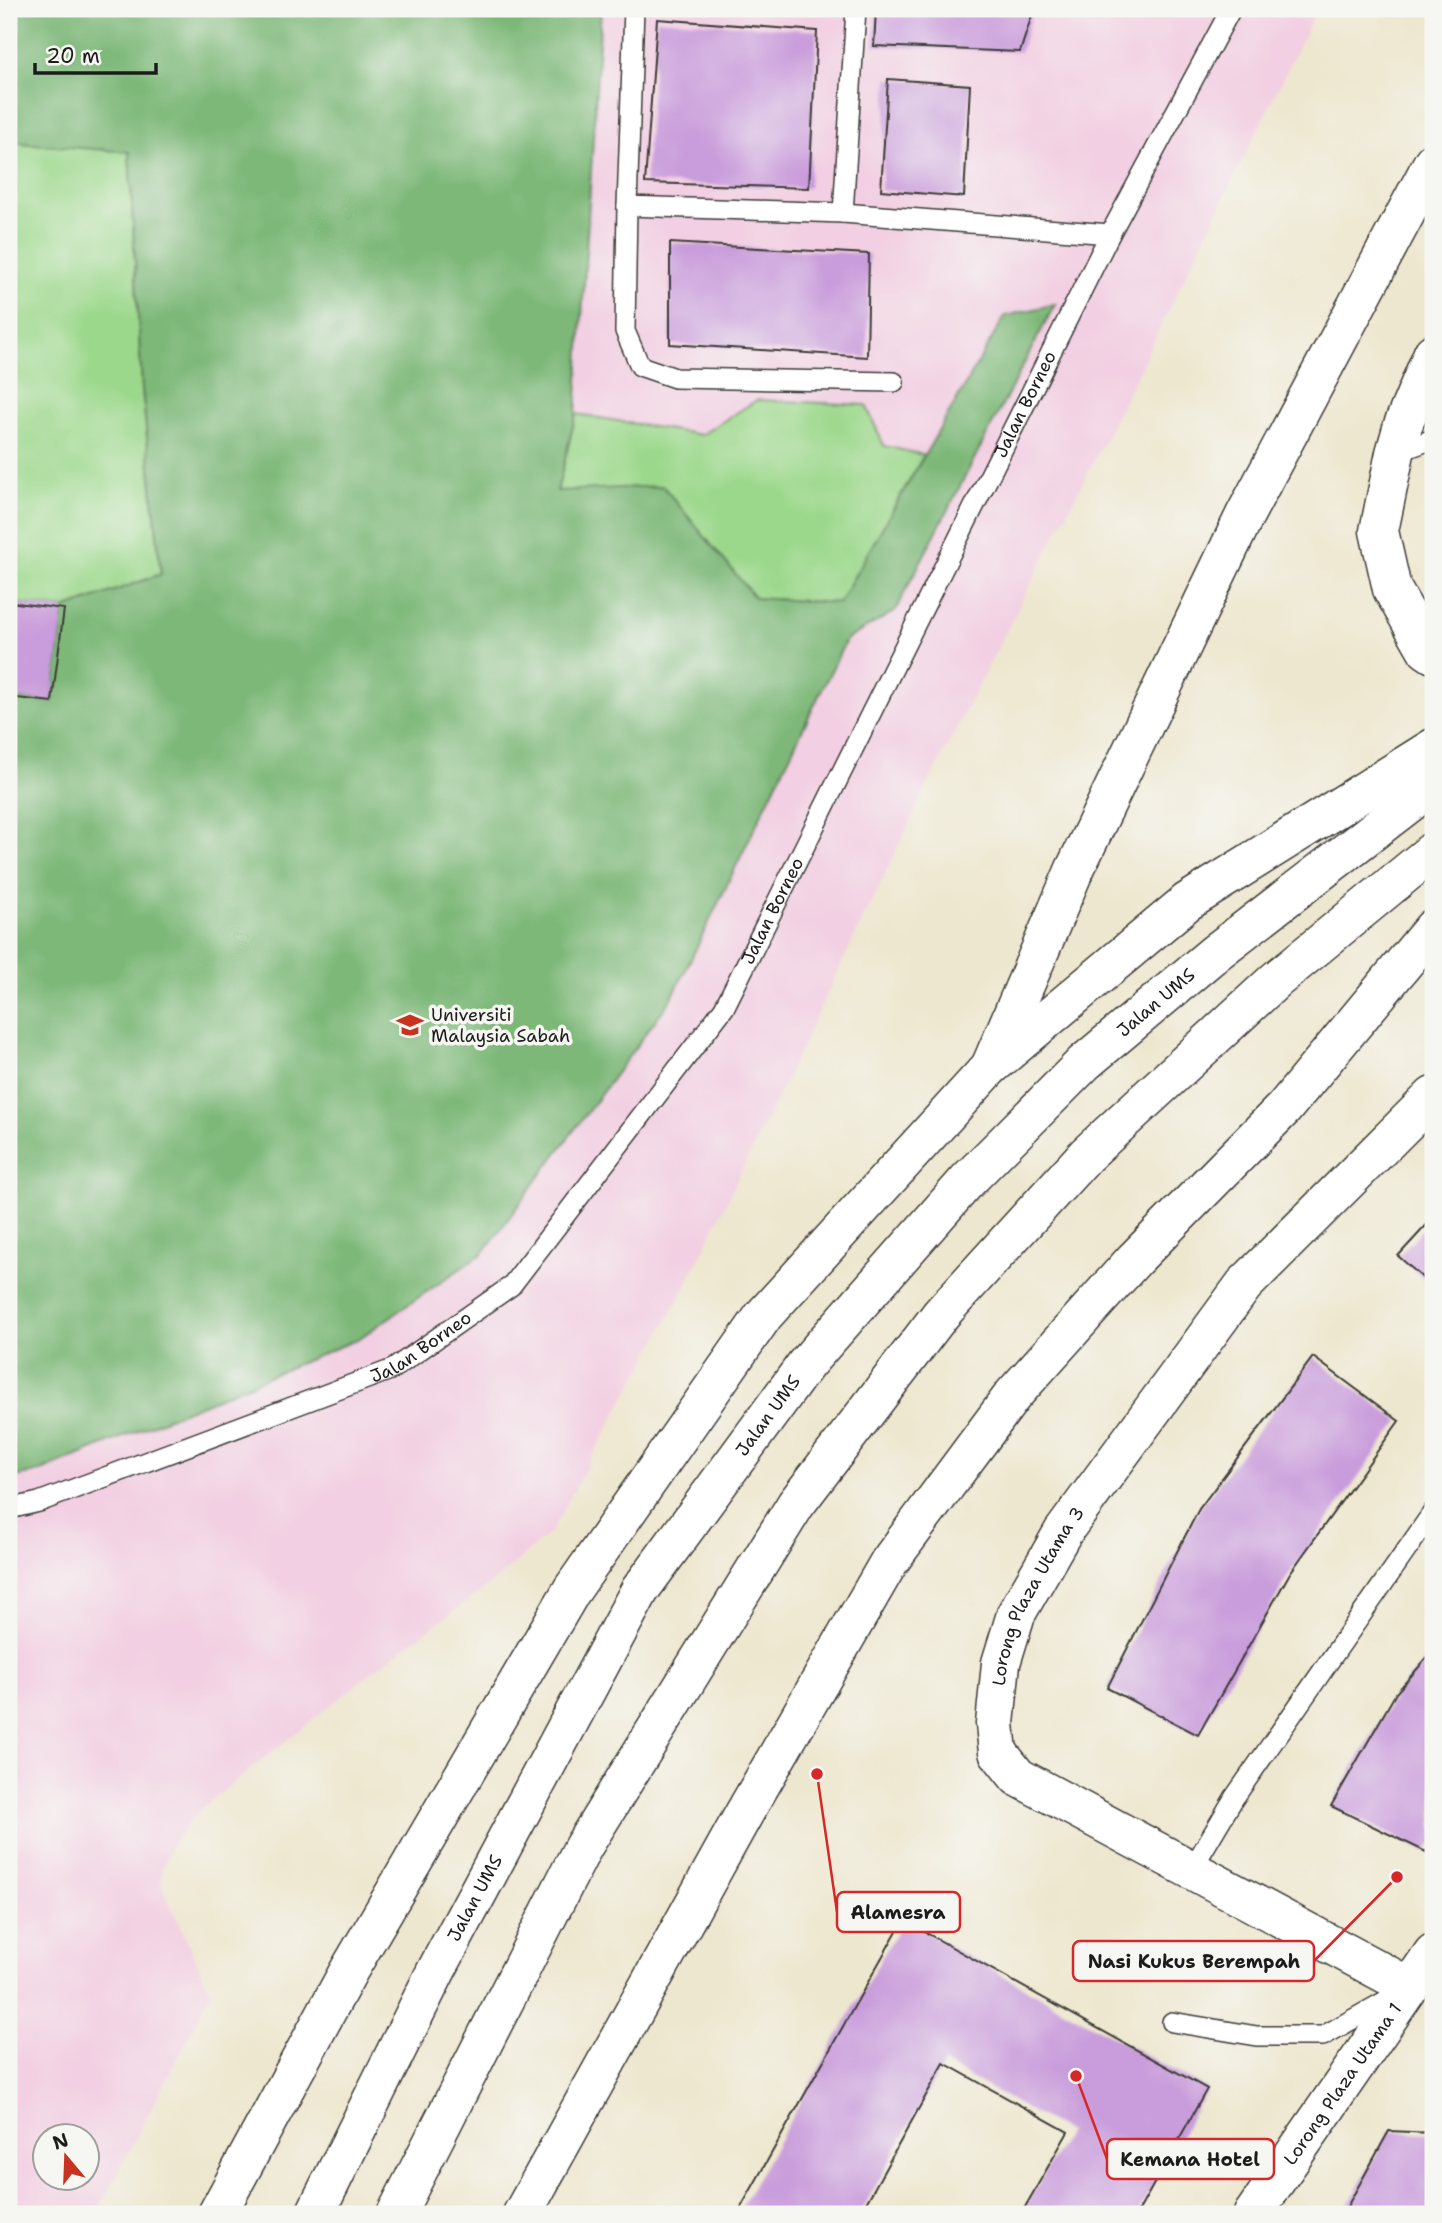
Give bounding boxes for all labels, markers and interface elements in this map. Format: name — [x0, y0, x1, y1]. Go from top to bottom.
scale bar — [35, 32, 156, 76]
text: 20 m — [46, 42, 100, 70]
street label: Jalan Borneo — [988, 347, 1062, 462]
street label: Jalan Borneo — [736, 853, 809, 968]
street label: Jalan UMS — [1112, 963, 1200, 1042]
place label: Universiti Malaysia Sabah — [431, 1003, 570, 1048]
school or university icon: Universiti Malaysia Sabah — [395, 1010, 425, 1040]
street label: Jalan Borneo — [367, 1306, 476, 1388]
street label: Jalan UMS — [730, 1370, 806, 1461]
street label: Lorong Plaza Utama 3 — [987, 1502, 1090, 1687]
street label: Jalan UMS — [442, 1851, 508, 1946]
callout: Alamesra — [837, 1892, 960, 1932]
text: Alamesra — [850, 1900, 946, 1925]
callout: Nasi Kukus Berempah — [1073, 1941, 1314, 1981]
text: Nasi Kukus Berempah — [1088, 1949, 1301, 1974]
street label: Lorong Plaza Utama 1 — [1278, 1998, 1407, 2170]
north arrow — [32, 2122, 102, 2192]
text: N — [49, 2127, 72, 2156]
callout: Kemana Hotel — [1107, 2139, 1274, 2179]
text: Kemana Hotel — [1120, 2147, 1260, 2172]

